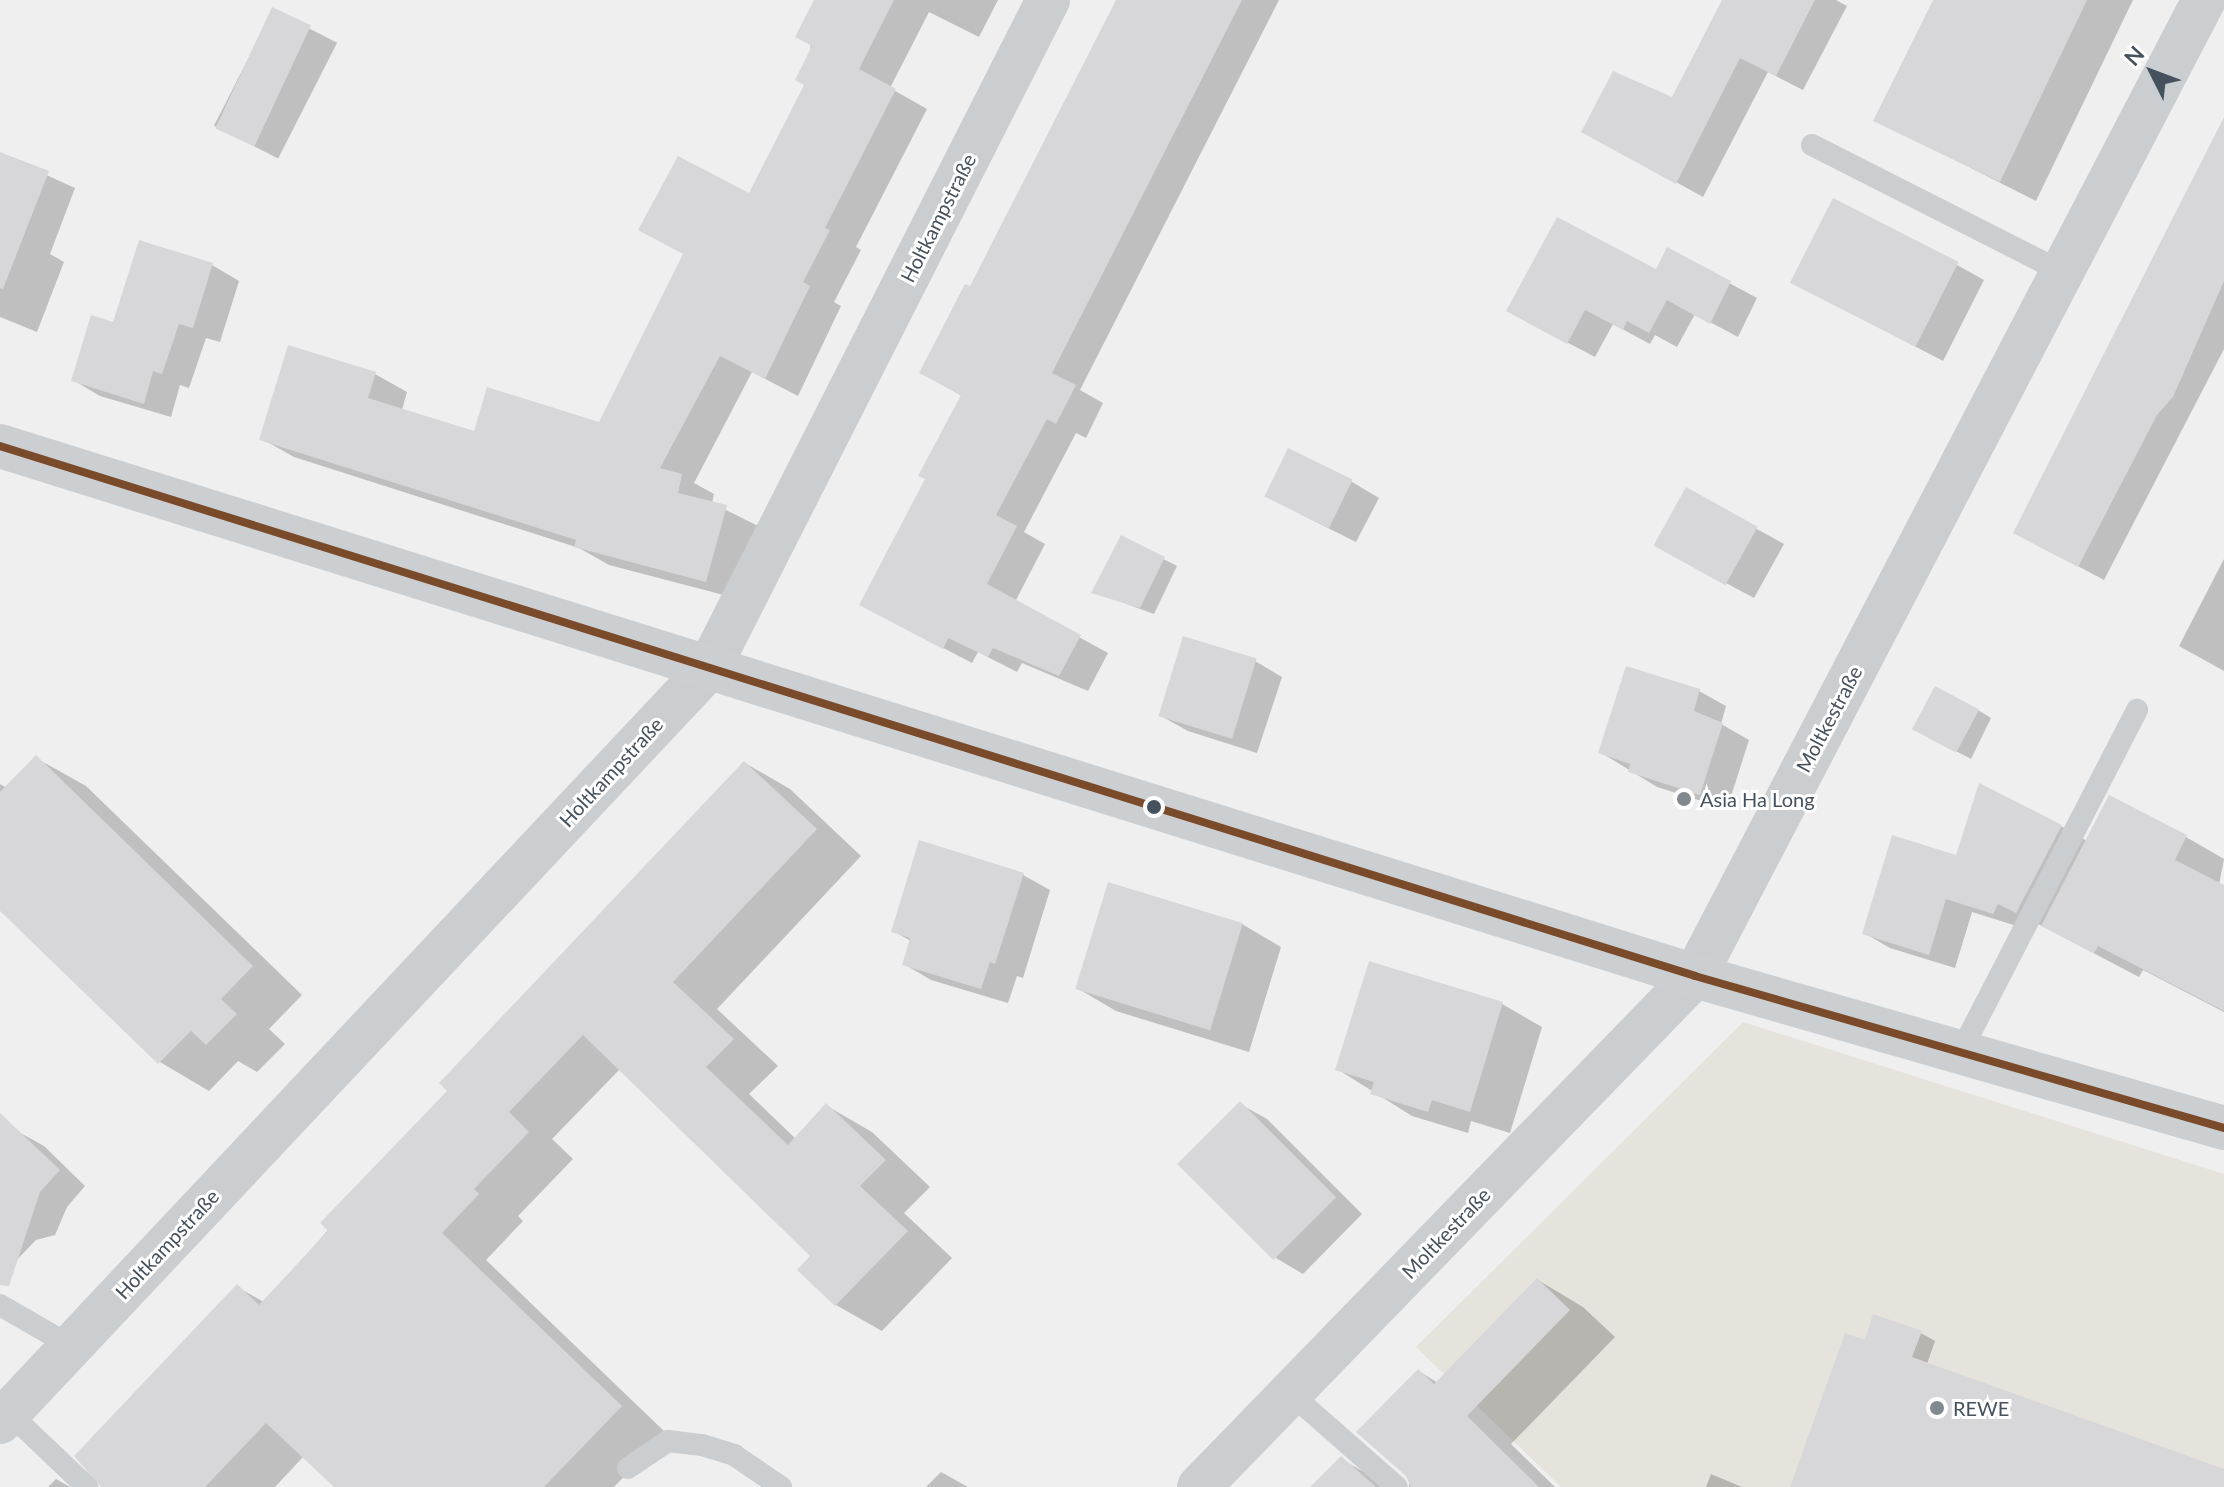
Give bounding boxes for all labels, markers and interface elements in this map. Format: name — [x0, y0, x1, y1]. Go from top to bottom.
north arrow — [2112, 32, 2192, 112]
text: N — [2118, 40, 2149, 71]
street label: Holtkampstraße — [895, 150, 981, 286]
street label: Moltkestraße — [1791, 662, 1867, 776]
street label: Holtkampstraße — [554, 712, 668, 832]
place label: Asia Ha Long — [1700, 787, 1815, 811]
marker: Asia Ha Long — [1675, 790, 1693, 808]
unlabelled marker — [1146, 799, 1162, 815]
street label: Moltkestraße — [1397, 1183, 1495, 1283]
street label: Holtkampstraße — [110, 1184, 224, 1304]
place label: REWE — [1953, 1396, 2009, 1420]
marker: REWE — [1928, 1399, 1946, 1417]

